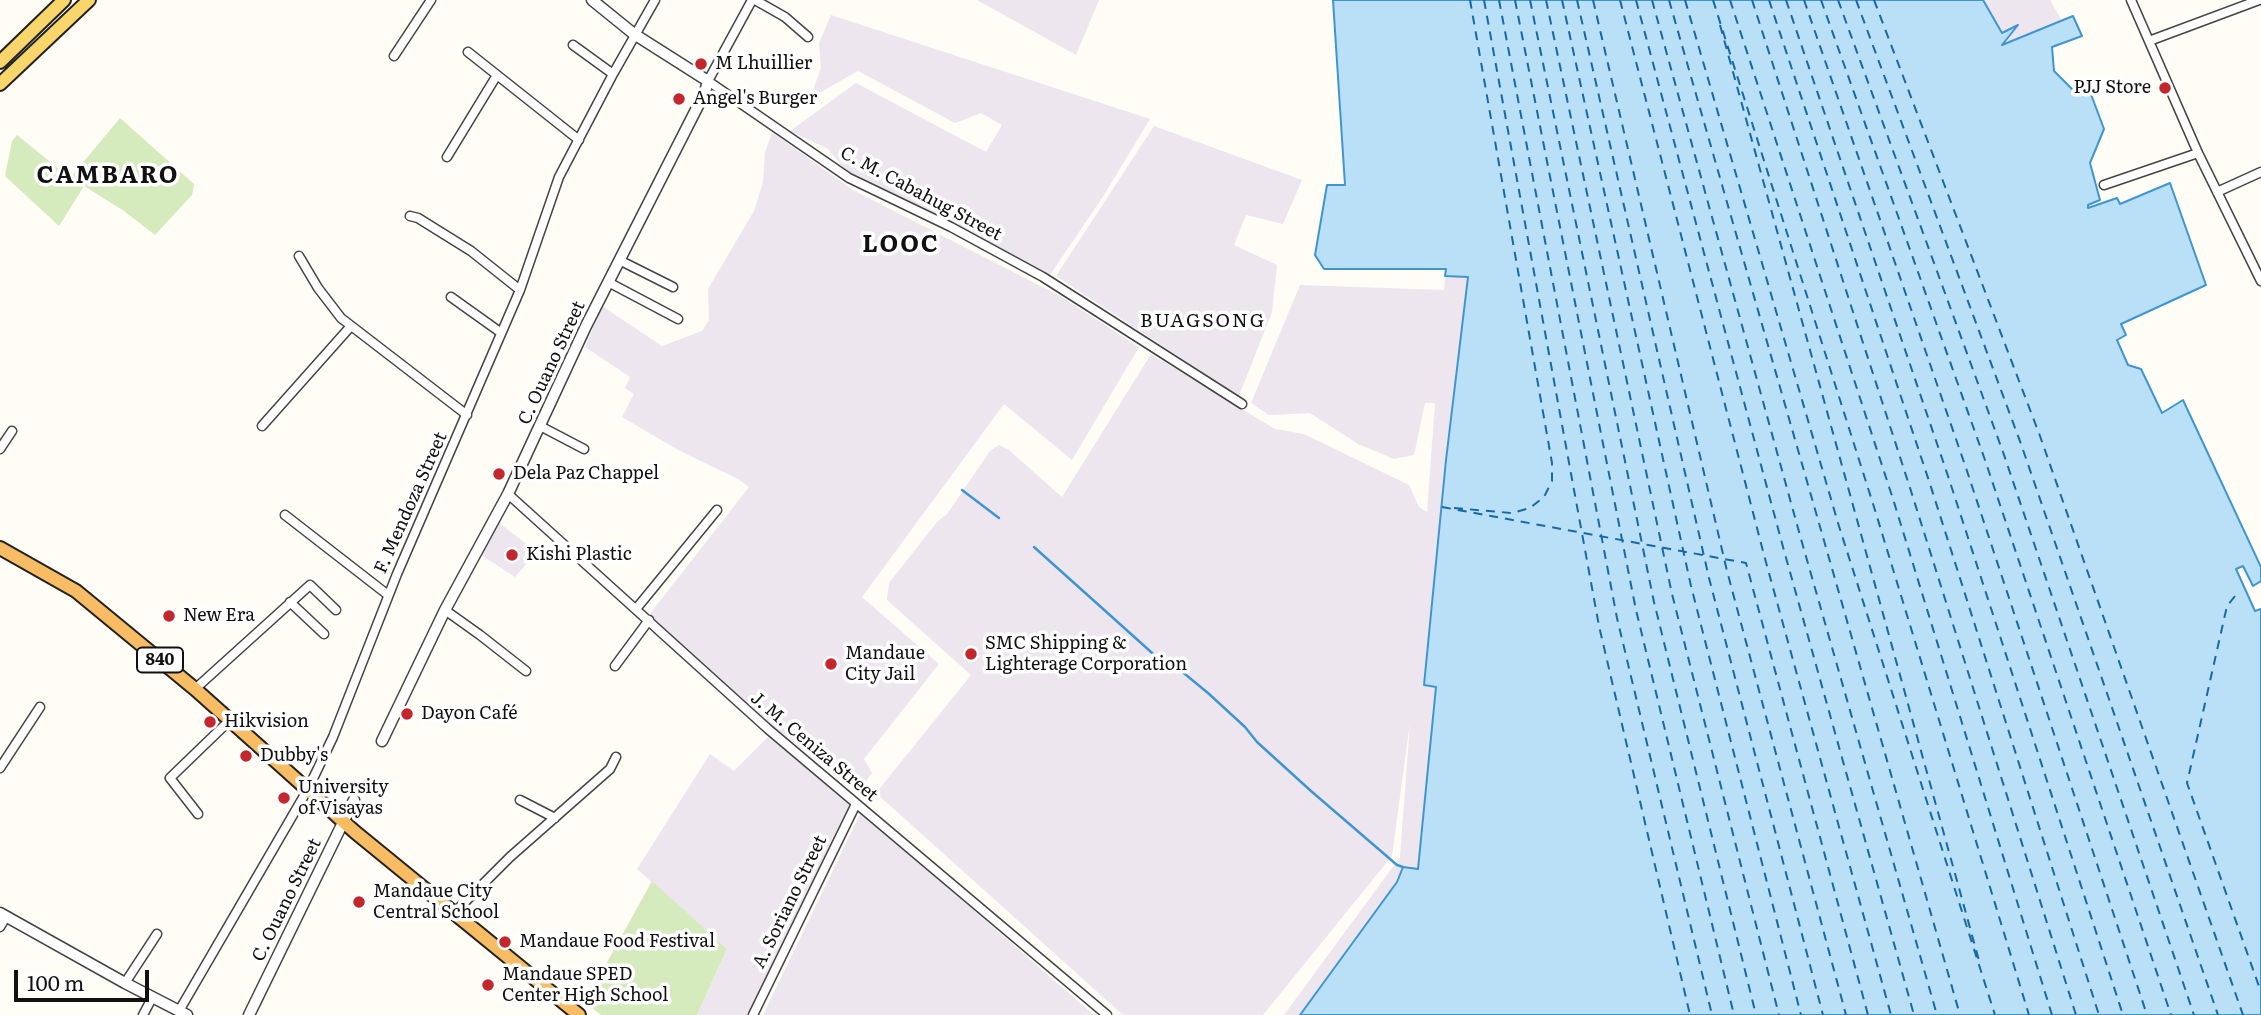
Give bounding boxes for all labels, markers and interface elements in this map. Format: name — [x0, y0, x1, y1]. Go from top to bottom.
place label: M Lhuillier — [715, 53, 812, 75]
marker: M Lhuillier — [693, 56, 709, 72]
place label: PJJ Store — [2073, 77, 2151, 99]
marker: PJJ Store — [2157, 80, 2173, 96]
place label: Angel's Burger — [693, 88, 817, 110]
marker: Angel's Burger — [671, 91, 687, 107]
street label: C. M. Cabahug Street — [836, 142, 1006, 246]
district label: CAMBARO — [37, 162, 179, 190]
district label: LOOC — [863, 231, 939, 259]
street label: C. Ouano Street — [514, 298, 590, 428]
district label: BUAGSONG — [1141, 310, 1265, 332]
street label: F. Mendoza Street — [370, 429, 452, 577]
place label: Dela Paz Chappel — [513, 463, 659, 485]
marker: Dela Paz Chappel — [491, 466, 507, 482]
place label: Kishi Plastic — [526, 544, 632, 566]
marker: Kishi Plastic — [504, 547, 520, 563]
place label: New Era — [183, 605, 255, 627]
marker: New Era — [161, 608, 177, 624]
place label: SMC Shipping & Lighterage Corporation — [985, 633, 1187, 676]
place label: Mandaue City Jail — [845, 643, 925, 686]
marker: SMC Shipping & Lighterage Corporation — [963, 646, 979, 662]
road number: 840 — [137, 648, 183, 673]
marker: Mandaue City Jail — [823, 656, 839, 672]
street label: J. M. Ceniza Street — [746, 687, 882, 807]
place label: Dayon Café — [421, 703, 518, 725]
marker: Dayon Café — [399, 706, 415, 722]
place label: Hikvision — [224, 711, 309, 733]
marker: Hikvision — [202, 714, 218, 730]
place label: Dubby's — [260, 745, 328, 767]
marker: Dubby's — [238, 748, 254, 764]
place label: University of Visayas — [298, 777, 389, 820]
marker: University of Visayas — [276, 790, 292, 806]
street label: A. Soriano Street — [748, 832, 832, 972]
street label: C. Ouano Street — [248, 835, 326, 965]
place label: Mandaue City Central School — [373, 881, 499, 924]
marker: Mandaue City Central School — [351, 894, 367, 910]
place label: Mandaue Food Festival — [519, 931, 715, 953]
marker: Mandaue Food Festival — [497, 934, 513, 950]
scale bar — [18, 956, 152, 1000]
place label: Mandaue SPED Center High School — [502, 964, 668, 1006]
text: 100 m — [27, 966, 84, 997]
marker: Mandaue SPED Center High School — [480, 977, 496, 993]

